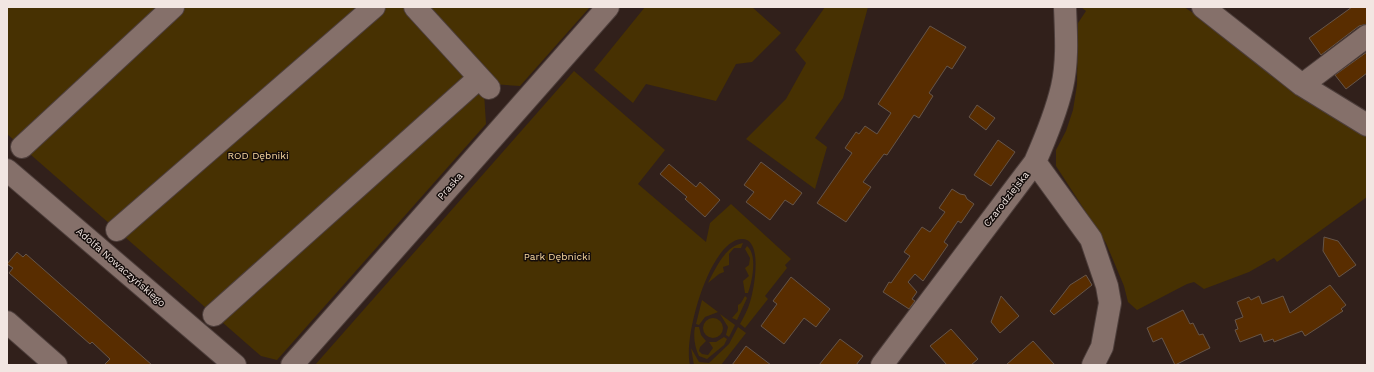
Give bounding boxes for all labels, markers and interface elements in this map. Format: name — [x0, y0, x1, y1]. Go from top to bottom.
park label: ROD Dębniki — [227, 150, 289, 161]
street label: Czarodziejska — [981, 169, 1031, 229]
street label: Praska — [435, 170, 465, 202]
street label: Adolfa Nowaczyńskiego — [74, 225, 168, 309]
park label: Park Dębnicki — [524, 251, 590, 262]

